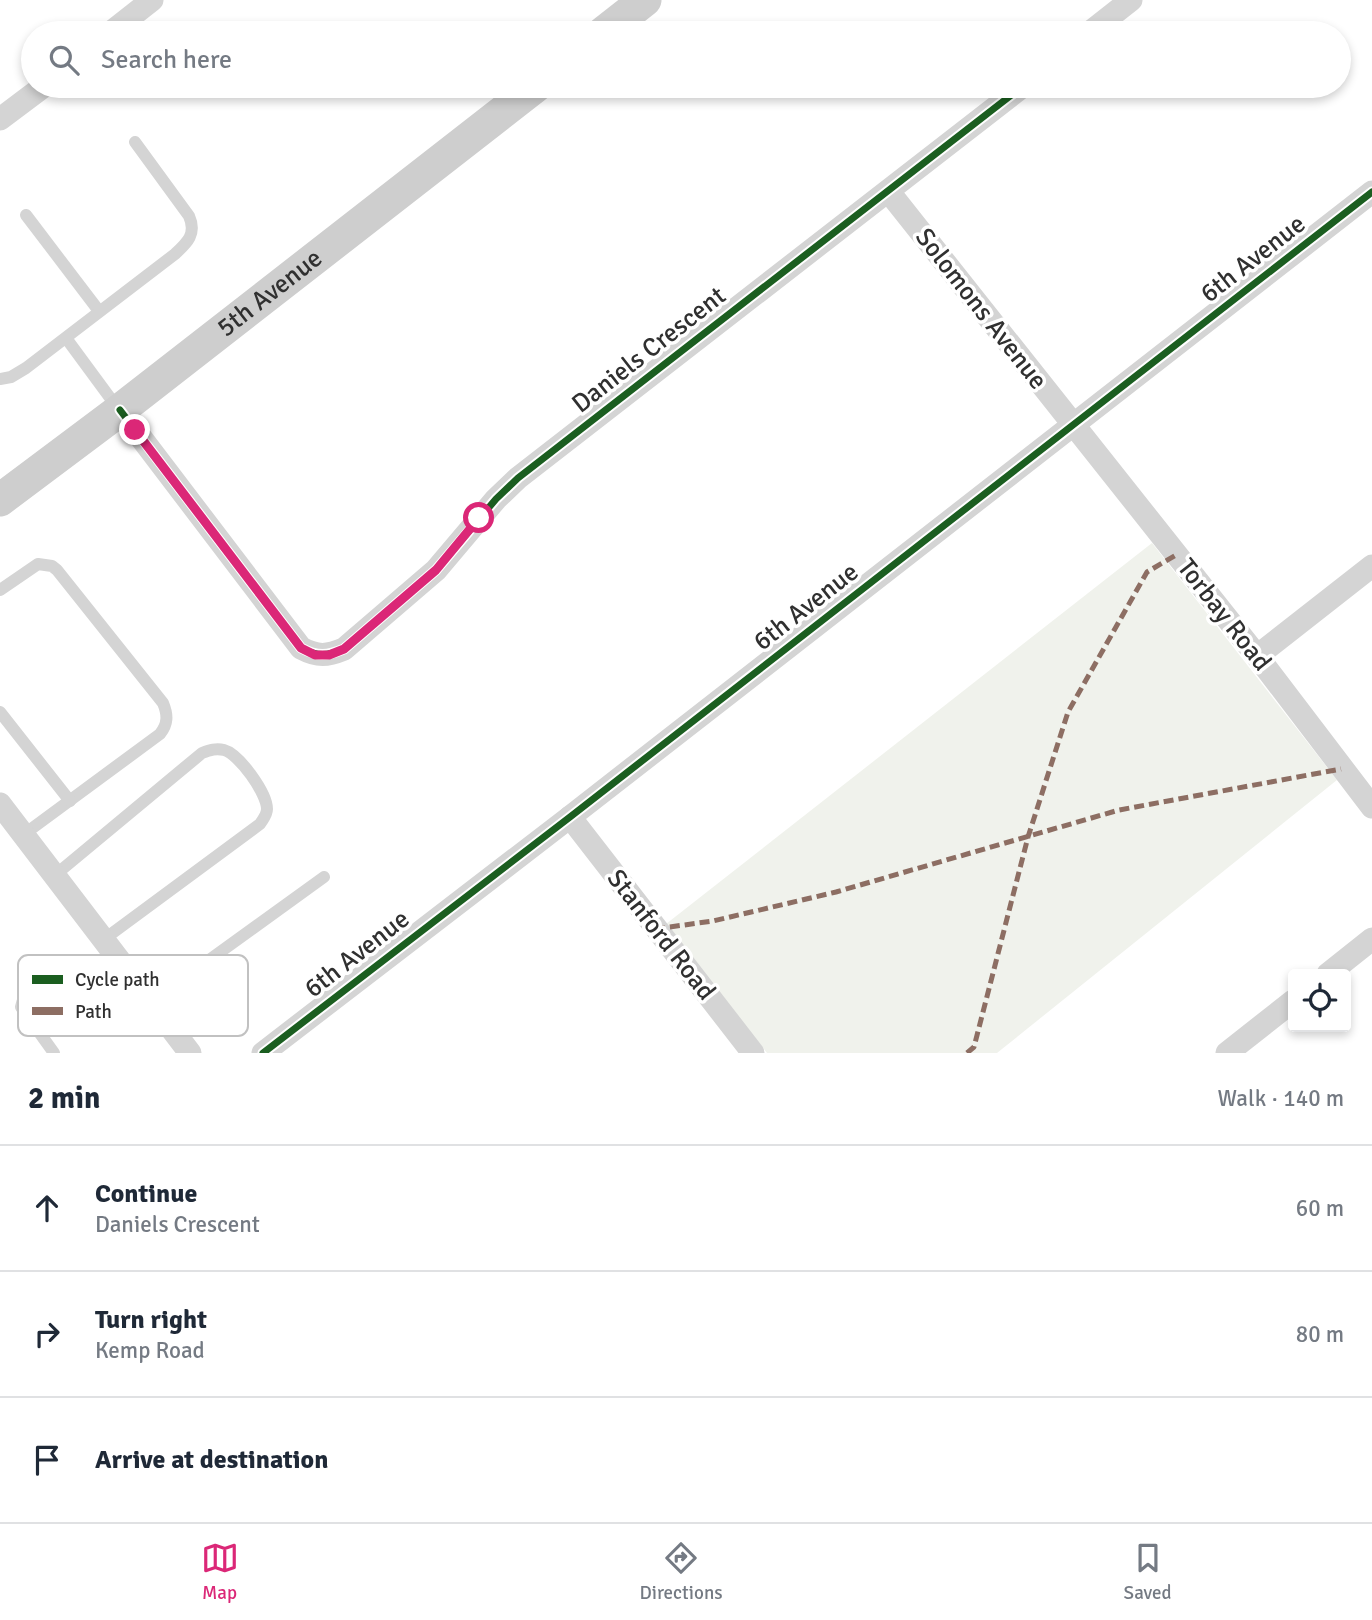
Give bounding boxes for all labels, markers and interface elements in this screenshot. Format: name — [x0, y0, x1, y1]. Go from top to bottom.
search box — [21, 21, 1351, 98]
icon: search — [45, 41, 83, 79]
text: Search here — [101, 44, 232, 76]
street label: 6th Avenue — [1194, 208, 1312, 310]
street label: Solomons Avenue — [908, 222, 1054, 396]
street label: 5th Avenue — [211, 242, 329, 344]
street label: Daniels Crescent — [566, 280, 732, 420]
route end — [119, 414, 150, 445]
route start — [463, 502, 494, 533]
street label: Torbay Road — [1170, 552, 1278, 678]
street label: 6th Avenue — [747, 556, 865, 658]
street label: Stanford Road — [600, 863, 722, 1007]
street label: 6th Avenue — [298, 903, 416, 1005]
legend — [18, 955, 248, 1036]
text: Cycle path — [75, 968, 160, 992]
map controls — [1288, 969, 1351, 1032]
button: locate — [1288, 969, 1351, 1032]
text: Path — [75, 1000, 112, 1024]
text: 2 min — [28, 1080, 100, 1117]
text: Walk · 140 m — [1218, 1084, 1344, 1113]
text: Continue — [95, 1178, 197, 1210]
icon: ahead — [28, 1189, 66, 1227]
text: 60 m — [1296, 1194, 1344, 1223]
text: Daniels Crescent — [95, 1210, 260, 1239]
text: Turn right — [95, 1304, 207, 1336]
icon: right — [28, 1315, 66, 1353]
text: 80 m — [1296, 1320, 1344, 1349]
text: Kemp Road — [95, 1336, 205, 1365]
icon: arrive — [28, 1441, 66, 1479]
text: Arrive at destination — [95, 1444, 328, 1476]
tab: Map — [201, 1539, 239, 1605]
tab: Directions — [640, 1539, 723, 1605]
tab: Saved — [1124, 1539, 1171, 1605]

